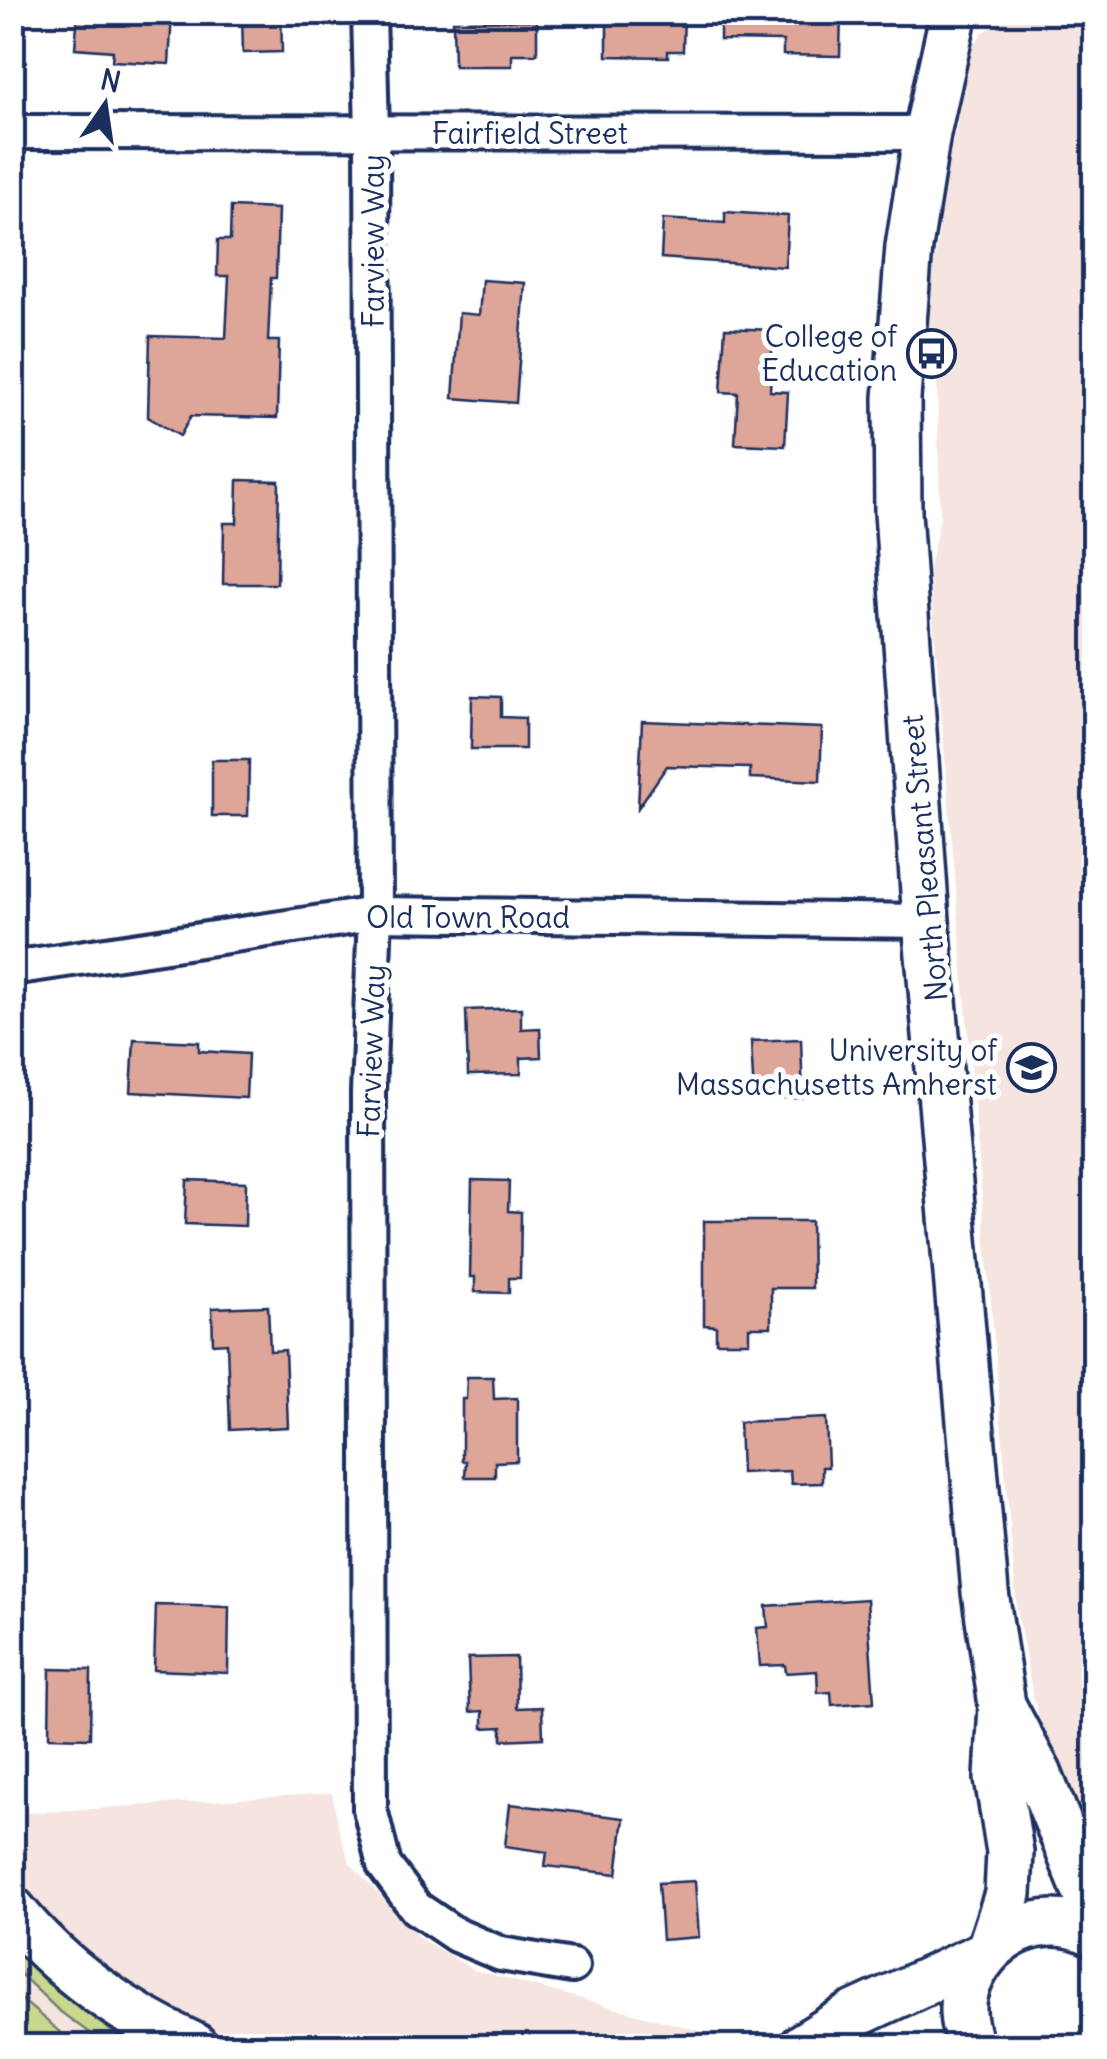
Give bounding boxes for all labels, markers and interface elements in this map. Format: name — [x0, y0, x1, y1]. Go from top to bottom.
north arrow — [55, 55, 155, 155]
text: N — [97, 61, 124, 100]
street label: Fairfield Street — [432, 114, 628, 152]
street label: Farview Way — [354, 154, 392, 328]
place label: College of Education — [762, 317, 898, 389]
bus stop icon: College of Education — [906, 327, 958, 379]
street label: North Pleasant Street — [893, 713, 955, 1003]
street label: Old Town Road — [366, 898, 570, 936]
street label: Farview Way — [349, 964, 393, 1138]
place label: University of Massachusetts Amherst — [676, 1031, 998, 1103]
school or university icon: University of Massachusetts Amherst — [1006, 1041, 1058, 1093]

